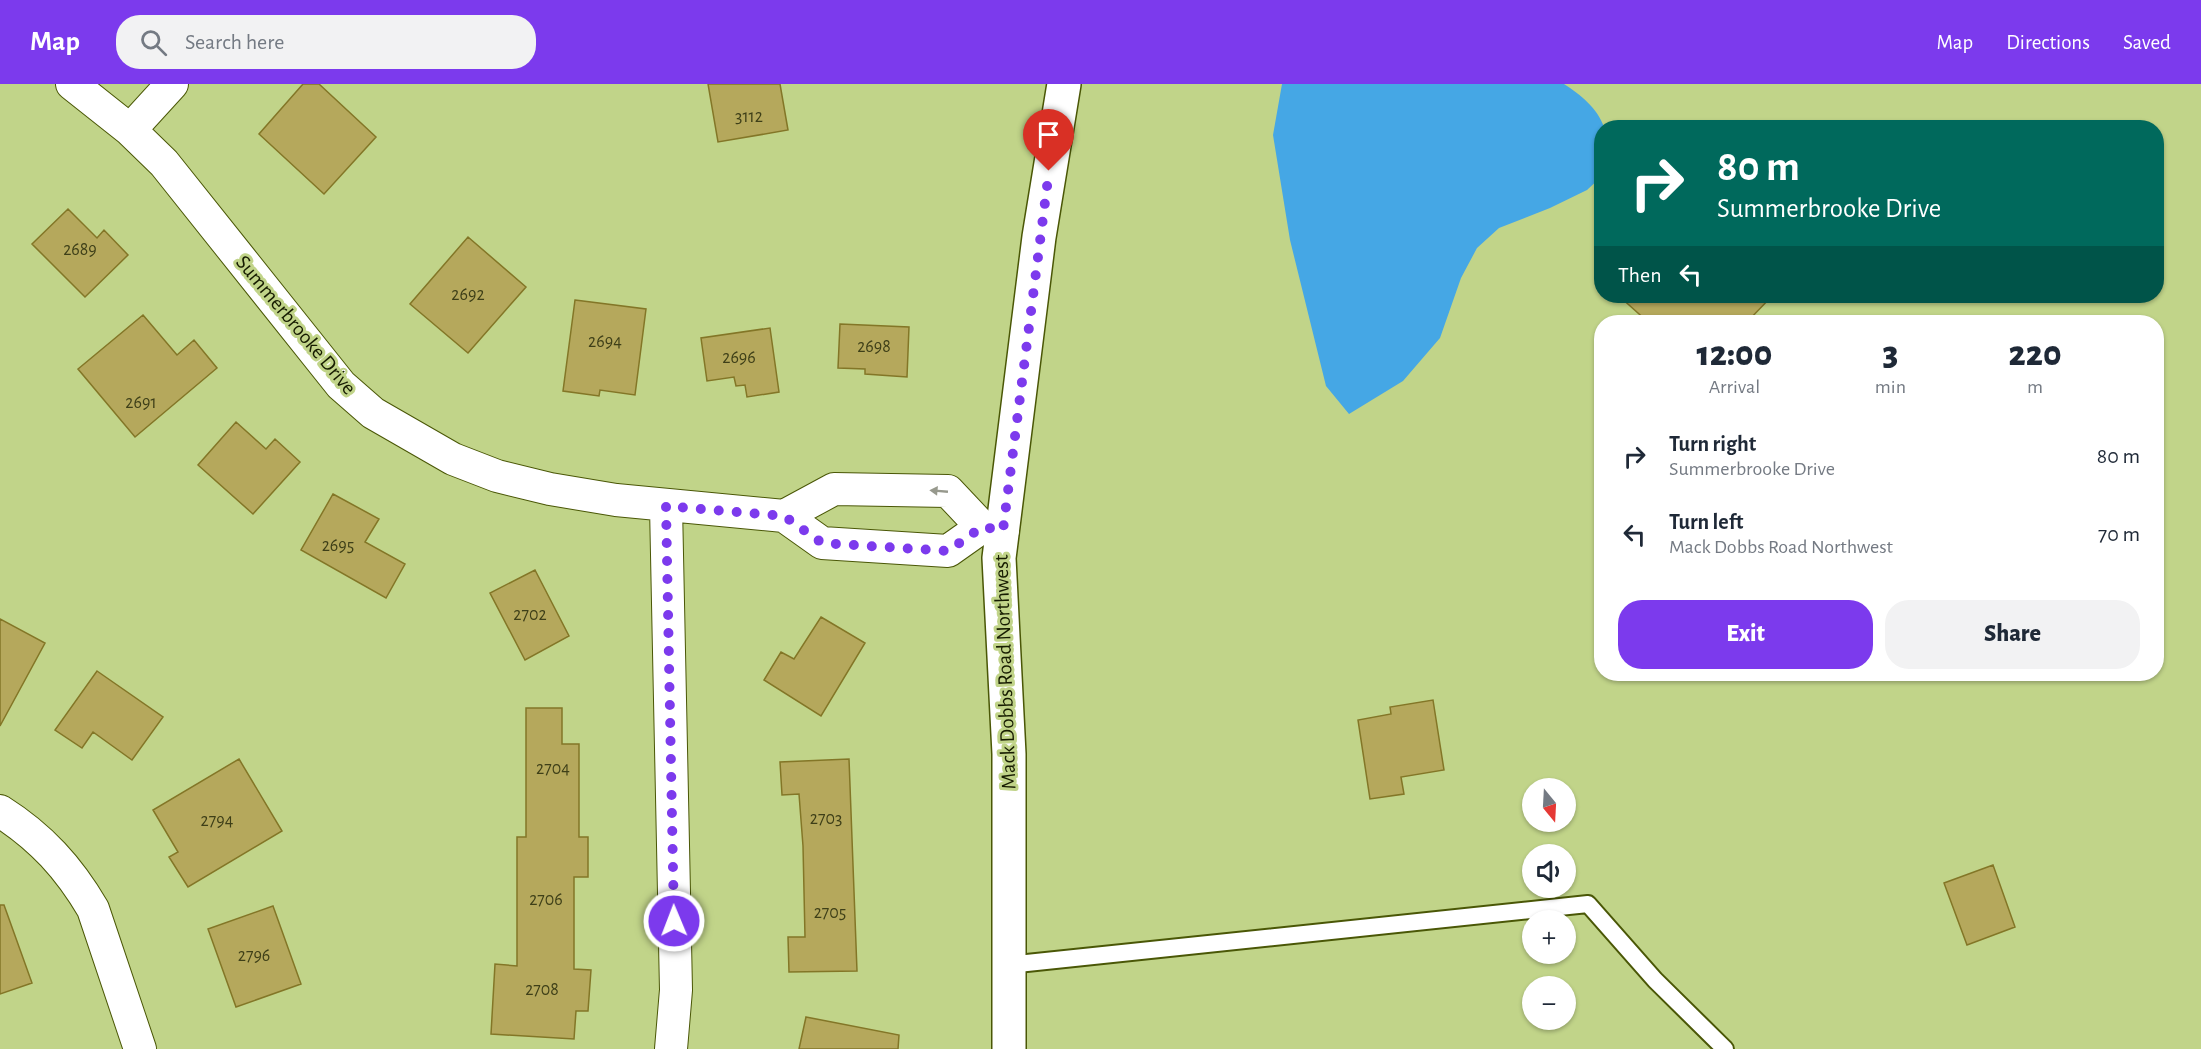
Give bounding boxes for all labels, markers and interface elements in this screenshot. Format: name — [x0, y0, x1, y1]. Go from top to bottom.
search box — [116, 15, 536, 69]
icon: search — [137, 26, 170, 59]
text: Map — [30, 28, 80, 56]
text: Search here — [185, 31, 284, 53]
text: Map — [1937, 32, 1973, 53]
text: Directions — [2006, 32, 2090, 53]
text: Saved — [2123, 32, 2171, 53]
house number: 3112 — [735, 108, 763, 126]
pin — [1023, 109, 1074, 171]
icon: arrive — [1032, 118, 1065, 151]
icon: right — [1618, 144, 1696, 222]
text: 80 m — [1717, 146, 1800, 188]
text: Summerbrooke Drive — [1717, 195, 1941, 222]
house number: 2689 — [63, 241, 97, 259]
street label: Summerbrooke Drive — [232, 251, 360, 399]
icon: left — [1674, 258, 1707, 291]
text: Then — [1618, 264, 1662, 286]
house number: 2692 — [451, 286, 485, 304]
house number: 2694 — [588, 333, 622, 351]
text: 12:00 — [1696, 336, 1772, 372]
text: 3 — [1883, 336, 1898, 372]
text: 220 — [2008, 336, 2062, 372]
house number: 2698 — [857, 338, 891, 356]
house number: 2696 — [722, 349, 756, 367]
text: Arrival — [1709, 377, 1760, 397]
text: min — [1875, 377, 1906, 397]
text: m — [2027, 377, 2043, 397]
house number: 2691 — [125, 394, 157, 412]
text: Turn right — [1669, 433, 1756, 455]
icon: right — [1618, 440, 1651, 473]
text: 80 m — [2097, 445, 2140, 467]
text: Summerbrooke Drive — [1669, 459, 1835, 479]
one-way arrow — [930, 486, 949, 496]
text: Turn left — [1669, 511, 1743, 533]
icon: left — [1618, 518, 1651, 551]
text: 70 m — [2098, 523, 2140, 545]
house number: 2695 — [322, 537, 354, 555]
text: Mack Dobbs Road Northwest — [1669, 537, 1893, 557]
street label: Mack Dobbs Road Northwest — [990, 554, 1020, 790]
button: Exit — [1618, 600, 1873, 669]
button: Share — [1885, 600, 2140, 669]
house number: 2702 — [513, 606, 547, 624]
house number: 2704 — [536, 760, 570, 778]
north arrow — [1522, 778, 1576, 832]
map controls — [1522, 778, 1576, 1030]
house number: 2703 — [810, 810, 842, 828]
house number: 2794 — [201, 812, 234, 830]
button: sound — [1522, 844, 1576, 898]
position arrow — [642, 889, 706, 953]
house number: 2706 — [529, 891, 563, 909]
house number: 2705 — [814, 904, 846, 922]
button: + — [1522, 910, 1576, 964]
house number: 2796 — [238, 947, 270, 965]
button: − — [1522, 976, 1576, 1030]
house number: 2708 — [525, 981, 559, 999]

